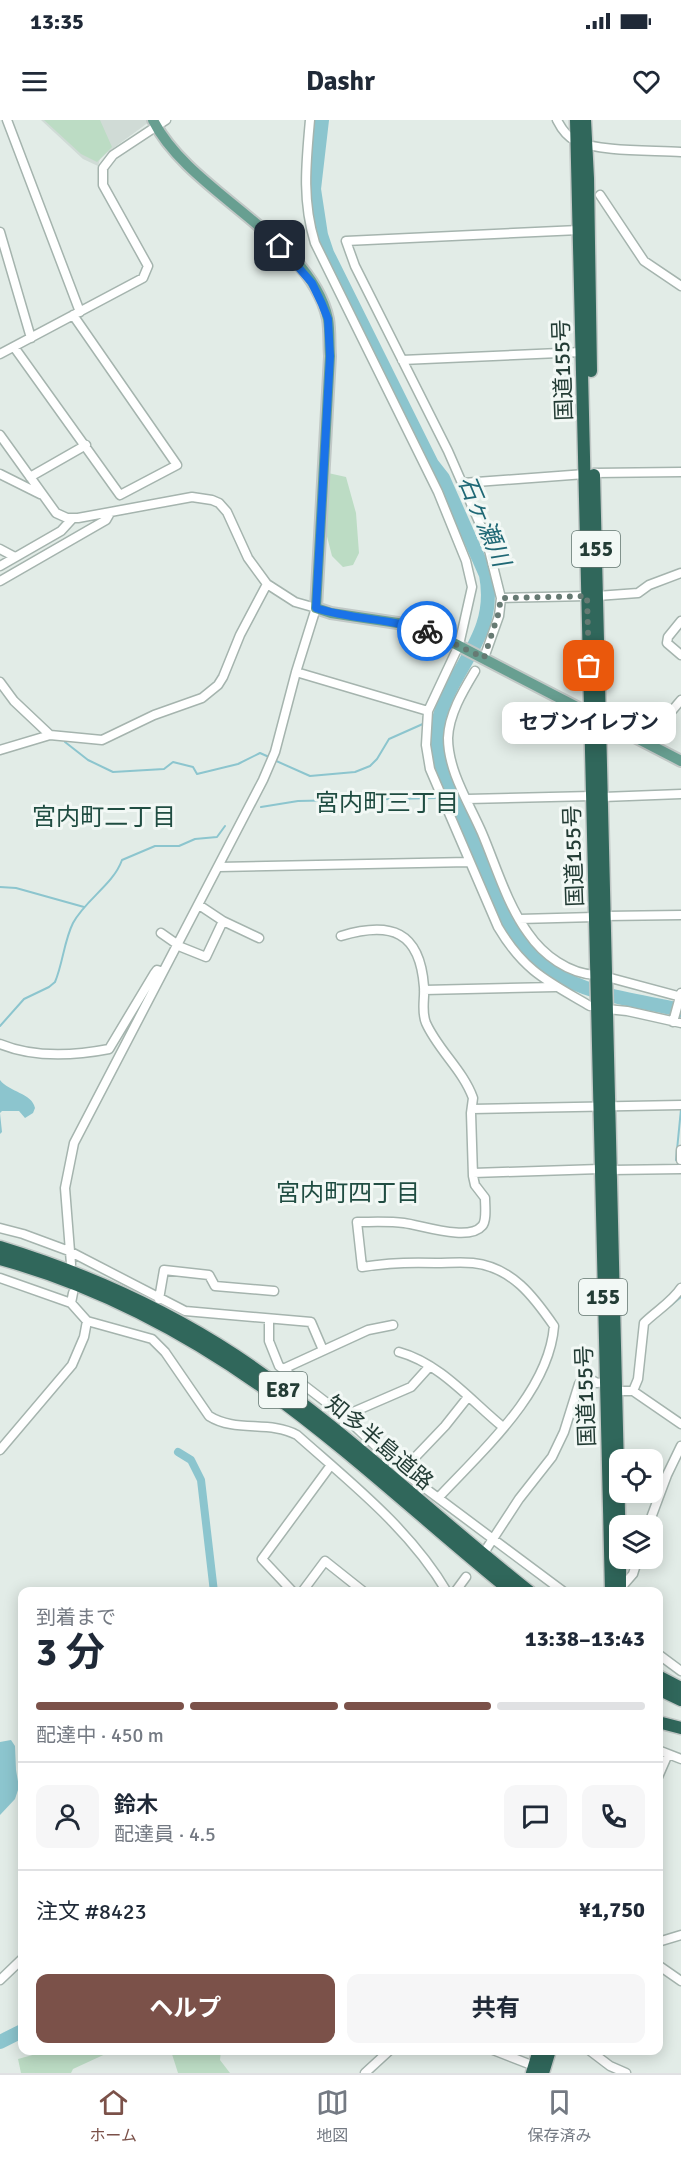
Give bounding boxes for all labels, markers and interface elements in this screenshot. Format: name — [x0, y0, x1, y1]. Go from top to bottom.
text: 13:35 — [30, 8, 84, 35]
icon: menu — [18, 65, 51, 98]
text: Dashr — [306, 65, 375, 98]
icon: heart — [630, 65, 663, 98]
pin — [254, 220, 305, 271]
icon: home — [263, 229, 296, 262]
street label: 国道155号 — [547, 319, 578, 421]
water label: 石ヶ瀬川 — [451, 471, 518, 574]
road number: 155 — [572, 531, 620, 567]
courier — [397, 601, 457, 661]
icon: bike — [411, 615, 444, 648]
pin — [563, 640, 614, 691]
icon: bag — [572, 649, 605, 682]
callout: セブンイレブン — [502, 702, 676, 744]
text: セブンイレブン — [519, 710, 659, 735]
district label: 宮内町三丁目 — [315, 788, 459, 818]
district label: 宮内町二丁目 — [32, 802, 176, 832]
street label: 国道155号 — [558, 805, 589, 907]
district label: 宮内町四丁目 — [276, 1178, 420, 1208]
road number: 155 — [579, 1279, 627, 1315]
street label: 国道155号 — [570, 1345, 601, 1447]
road number: E87 — [259, 1372, 307, 1408]
street label: 知多半島道路 — [320, 1390, 439, 1495]
map controls — [609, 1449, 663, 1569]
button: locate — [609, 1449, 663, 1503]
button: layers — [609, 1515, 663, 1569]
text: 到着まで — [36, 1605, 116, 1630]
text: 13:38–13:43 — [525, 1625, 645, 1652]
text: 3 分 — [36, 1628, 105, 1676]
text: 配達中 · 450 m — [36, 1723, 164, 1748]
button: person — [36, 1785, 99, 1848]
button: chat — [504, 1785, 567, 1848]
button: phone — [582, 1785, 645, 1848]
text: 鈴木 — [114, 1791, 158, 1818]
text: 配達員 · 4.5 — [114, 1822, 216, 1847]
text: ¥1,750 — [579, 1896, 645, 1923]
text: 注文 #8423 — [36, 1898, 147, 1925]
button: ヘルプ — [36, 1974, 335, 2043]
button: 共有 — [347, 1974, 645, 2043]
tab: ホーム — [89, 2086, 137, 2146]
tab: 地図 — [316, 2086, 349, 2146]
tab: 保存済み — [528, 2086, 592, 2146]

